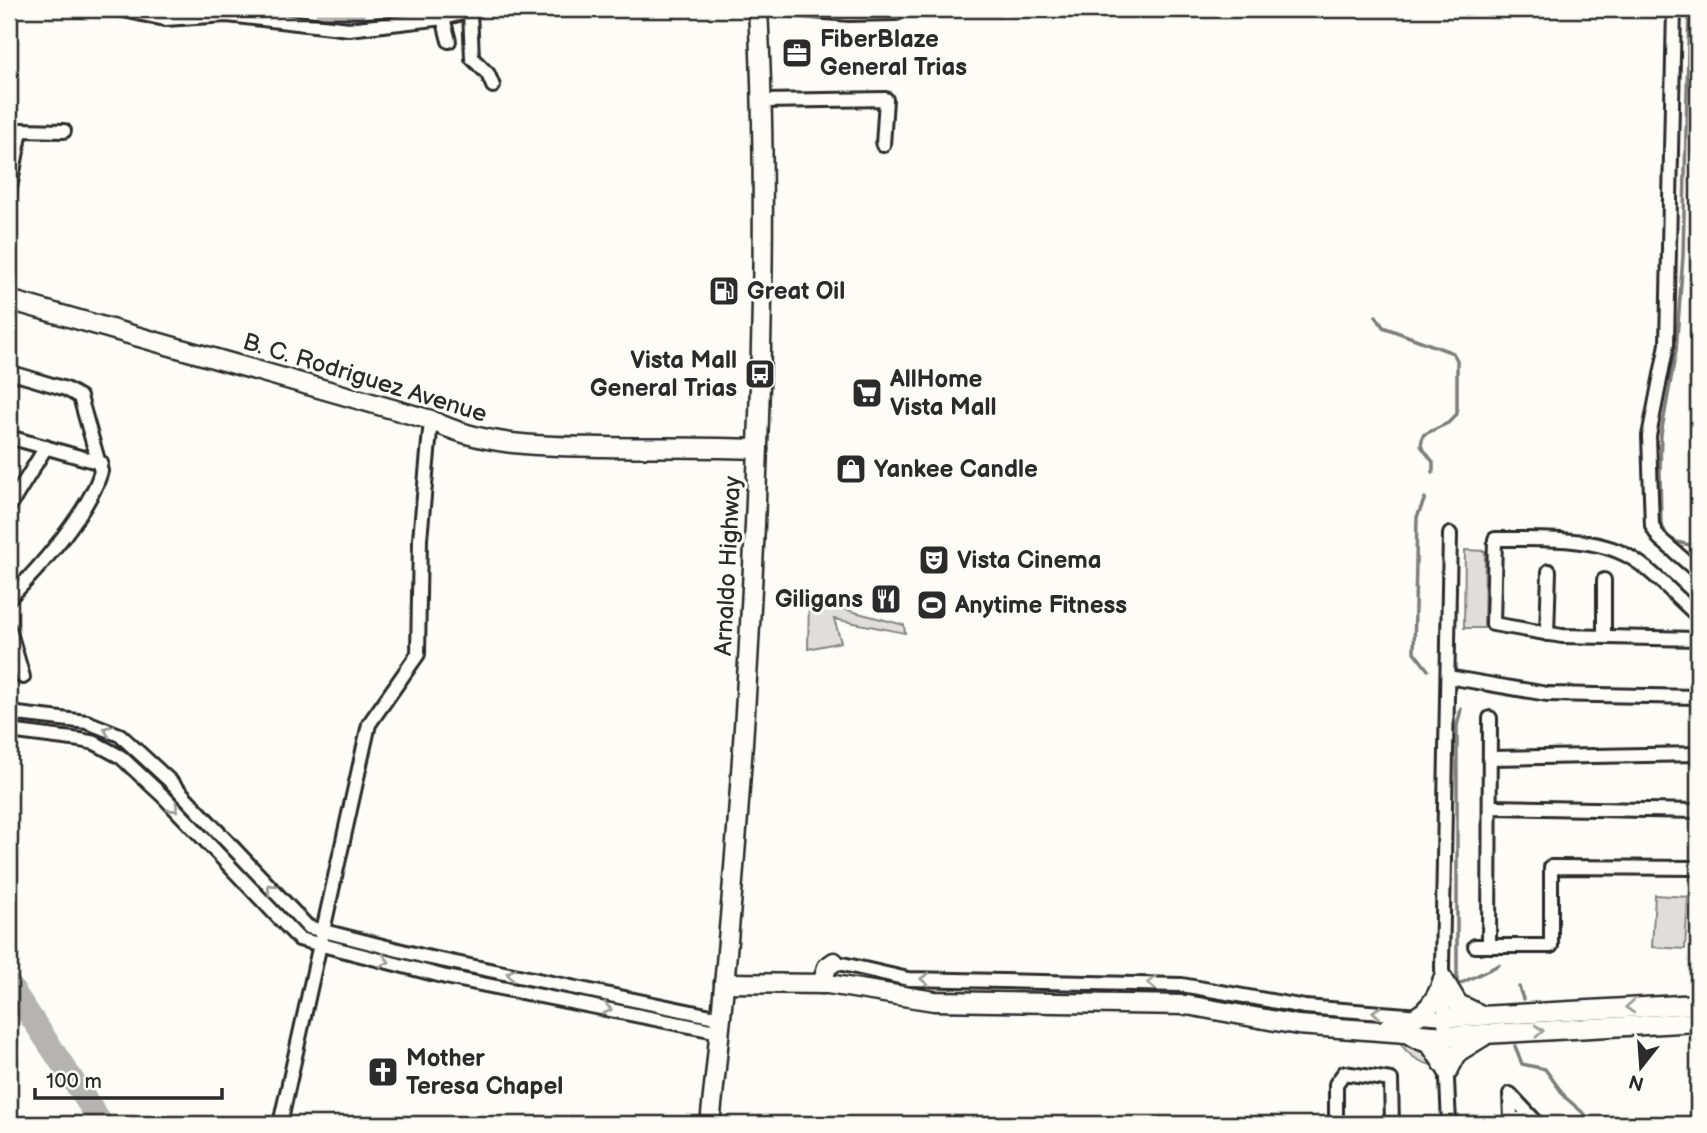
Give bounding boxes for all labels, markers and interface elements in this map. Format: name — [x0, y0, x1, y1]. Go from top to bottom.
place label: FiberBlaze General Trias — [820, 25, 967, 82]
office icon: FiberBlaze General Trias — [780, 36, 814, 70]
fuel station icon: Great Oil — [707, 274, 741, 308]
place label: Great Oil — [747, 277, 845, 306]
street label: B. C. Rodriguez Avenue — [240, 327, 490, 429]
place label: Vista Mall General Trias — [590, 346, 737, 403]
bus stop icon: Vista Mall General Trias — [743, 357, 777, 391]
place label: AllHome Vista Mall — [889, 365, 997, 422]
supermarket icon: AllHome Vista Mall — [850, 376, 884, 410]
shop icon: Yankee Candle — [834, 452, 868, 486]
place label: Yankee Candle — [874, 455, 1038, 484]
street label: Arnaldo Highway — [709, 475, 747, 657]
theatre icon: Vista Cinema — [917, 543, 951, 577]
place label: Vista Cinema — [957, 546, 1101, 575]
restaurant icon: Giligans — [869, 582, 903, 616]
place label: Giligans — [775, 585, 863, 614]
sports icon: Anytime Fitness — [915, 588, 949, 622]
place label: Anytime Fitness — [954, 591, 1127, 620]
one-way arrow — [103, 724, 115, 738]
one-way arrow — [166, 800, 179, 813]
one-way arrow — [266, 883, 279, 896]
one-way arrow — [379, 953, 391, 967]
one-way arrow — [505, 968, 517, 983]
one-way arrow — [919, 972, 930, 987]
one-way arrow — [1147, 976, 1158, 991]
one-way arrow — [601, 1000, 613, 1015]
one-way arrow — [1624, 1000, 1635, 1015]
one-way arrow — [1372, 1005, 1383, 1020]
one-way arrow — [1534, 1023, 1545, 1038]
north arrow — [1606, 1032, 1676, 1102]
place label: Mother Teresa Chapel — [406, 1044, 563, 1101]
church icon: Mother Teresa Chapel — [366, 1055, 400, 1089]
scale bar — [35, 1056, 222, 1100]
text: 100 m — [46, 1069, 102, 1094]
text: N — [1626, 1069, 1647, 1095]

